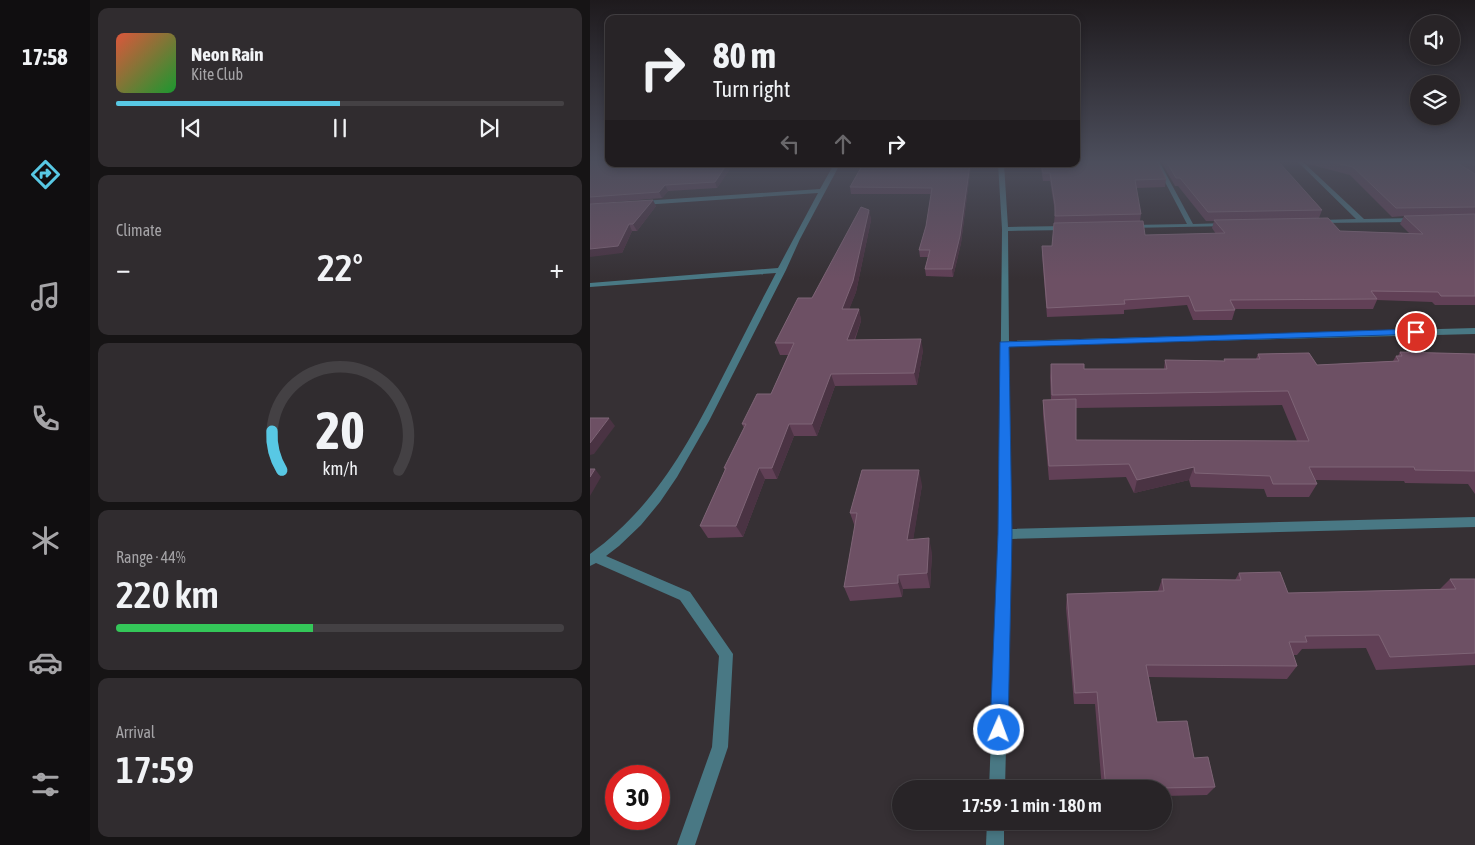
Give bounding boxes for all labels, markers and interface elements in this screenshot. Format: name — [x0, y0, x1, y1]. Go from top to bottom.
map controls — [1410, 15, 1460, 125]
button: sound — [1410, 15, 1460, 65]
icon: right — [630, 35, 695, 100]
text: 80 m — [713, 35, 776, 75]
text: Neon Rain — [191, 43, 263, 65]
text: 17:58 — [22, 44, 68, 70]
text: Kite Club — [191, 65, 243, 83]
button: layers — [1410, 75, 1460, 125]
text: Turn right — [713, 76, 790, 102]
icon: previous — [177, 114, 205, 142]
icon: pause — [326, 114, 354, 142]
icon: next — [475, 114, 503, 142]
icon: left — [776, 130, 804, 158]
icon: ahead — [829, 130, 857, 158]
icon: right — [882, 130, 910, 158]
icon: directions — [28, 157, 63, 192]
text: Climate — [116, 221, 162, 239]
text: 22° — [317, 246, 363, 289]
text: − — [116, 252, 131, 284]
text: + — [549, 252, 564, 284]
icon: music — [28, 279, 63, 314]
pin — [1395, 311, 1437, 353]
icon: arrive — [1402, 318, 1430, 346]
text: 20 — [316, 400, 364, 460]
icon: phone — [28, 401, 63, 436]
text: km/h — [322, 458, 358, 479]
icon: climate — [28, 523, 63, 558]
text: Range · 44% — [116, 548, 186, 566]
text: 220 km — [116, 573, 219, 616]
icon: car — [28, 645, 63, 680]
position arrow — [972, 703, 1024, 755]
text: Arrival — [116, 723, 155, 741]
text: 17:59 — [116, 748, 194, 791]
speed limit sign: 30 — [605, 765, 670, 830]
icon: filters — [28, 767, 63, 802]
text: 17:59 · 1 min · 180 m — [962, 794, 1102, 816]

